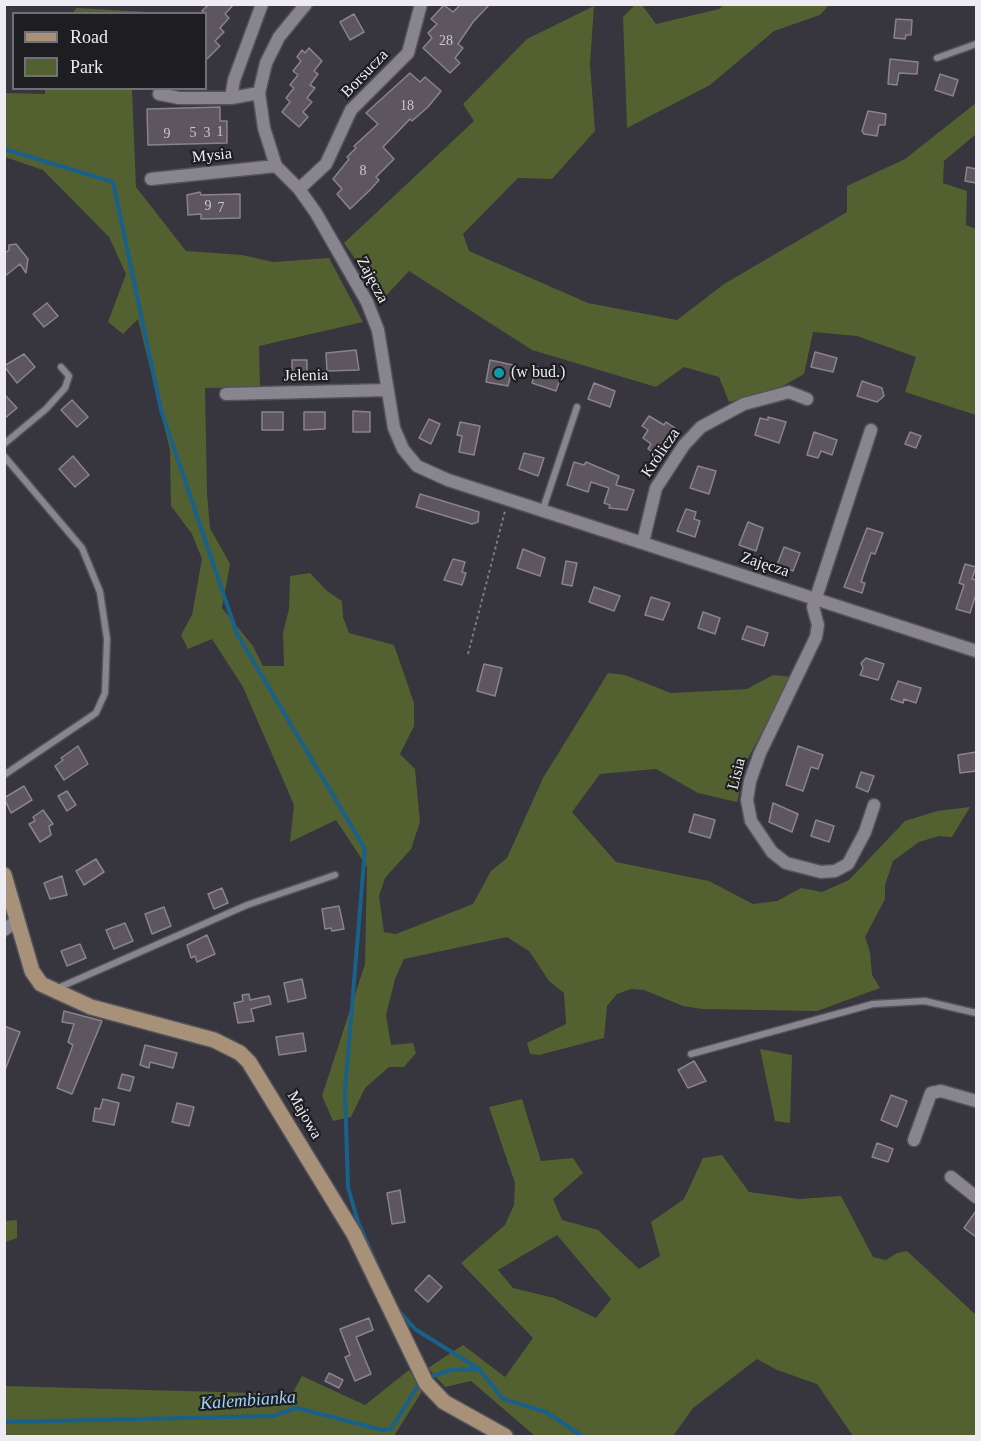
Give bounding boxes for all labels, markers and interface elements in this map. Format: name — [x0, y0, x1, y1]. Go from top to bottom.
legend — [12, 12, 207, 90]
text: Road — [70, 27, 108, 47]
house number: 28 — [439, 33, 453, 49]
street label: Borsucza — [337, 46, 393, 102]
text: Park — [70, 57, 103, 77]
house number: 18 — [400, 98, 414, 114]
house number: 1 — [216, 124, 224, 140]
house number: 5 — [190, 125, 196, 141]
house number: 3 — [204, 125, 210, 141]
house number: 9 — [164, 126, 170, 142]
street label: Mysia — [191, 144, 233, 168]
house number: 8 — [360, 163, 366, 179]
house number: 9 — [204, 198, 212, 214]
house number: 7 — [218, 200, 225, 216]
street label: Zajęcza — [352, 254, 392, 306]
place label: (w bud.) — [511, 363, 565, 383]
street label: Jelenia — [284, 366, 328, 386]
marker: (w bud.) — [492, 366, 506, 380]
street label: Królicza — [638, 425, 684, 481]
street label: Zajęcza — [738, 548, 792, 582]
street label: Lisia — [724, 756, 750, 792]
street label: Majowa — [283, 1087, 325, 1143]
water label: Kalembianka — [199, 1387, 297, 1415]

